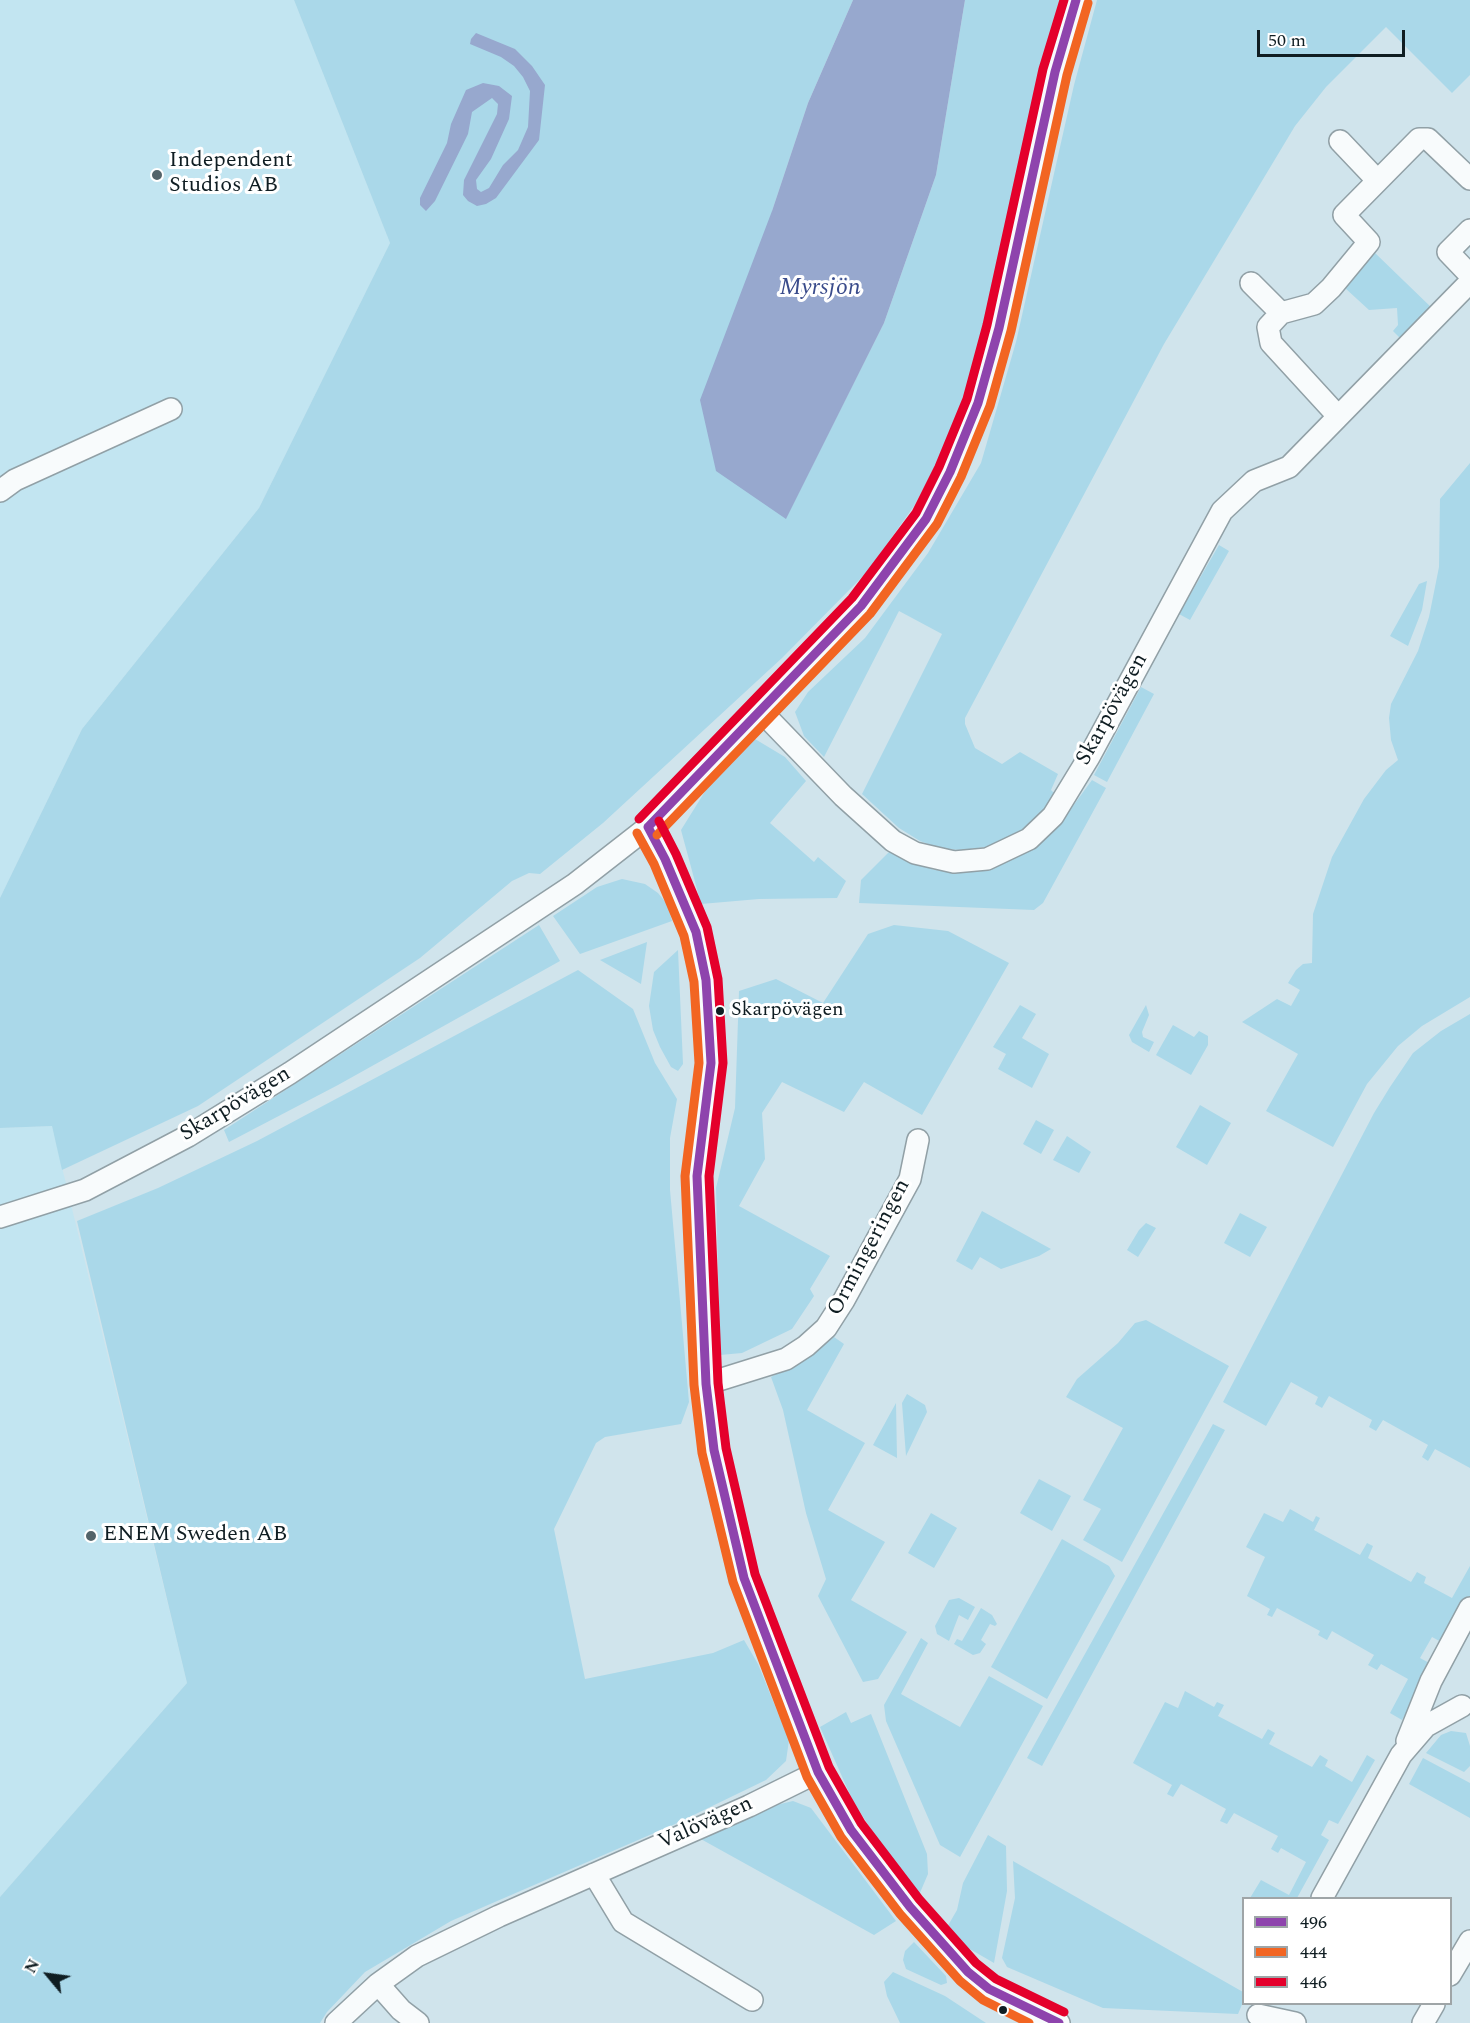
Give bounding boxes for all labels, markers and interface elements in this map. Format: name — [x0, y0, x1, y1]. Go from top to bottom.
scale bar — [1260, 18, 1408, 56]
text: 50 m — [1268, 27, 1306, 54]
place label: Independent Studios AB — [169, 149, 293, 200]
marker: Independent Studios AB — [150, 168, 164, 182]
water label: Myrsjön — [779, 275, 861, 303]
street label: Skarpövägen — [1071, 649, 1155, 771]
place label: Skarpövägen — [731, 999, 844, 1023]
marker: Skarpövägen — [714, 1005, 726, 1017]
street label: Skarpövägen — [176, 1062, 296, 1148]
street label: Ormingeringen — [823, 1175, 917, 1321]
place label: ENEM Sweden AB — [103, 1523, 287, 1549]
marker: ENEM Sweden AB — [84, 1529, 98, 1543]
street label: Valövägen — [655, 1791, 757, 1857]
legend — [1242, 1897, 1452, 2005]
text: 496 — [1300, 1909, 1327, 1936]
text: 444 — [1300, 1939, 1327, 1966]
north arrow — [18, 1945, 78, 2005]
text: N — [19, 1955, 46, 1978]
text: 446 — [1300, 1969, 1327, 1996]
unlabelled marker — [997, 2004, 1009, 2016]

